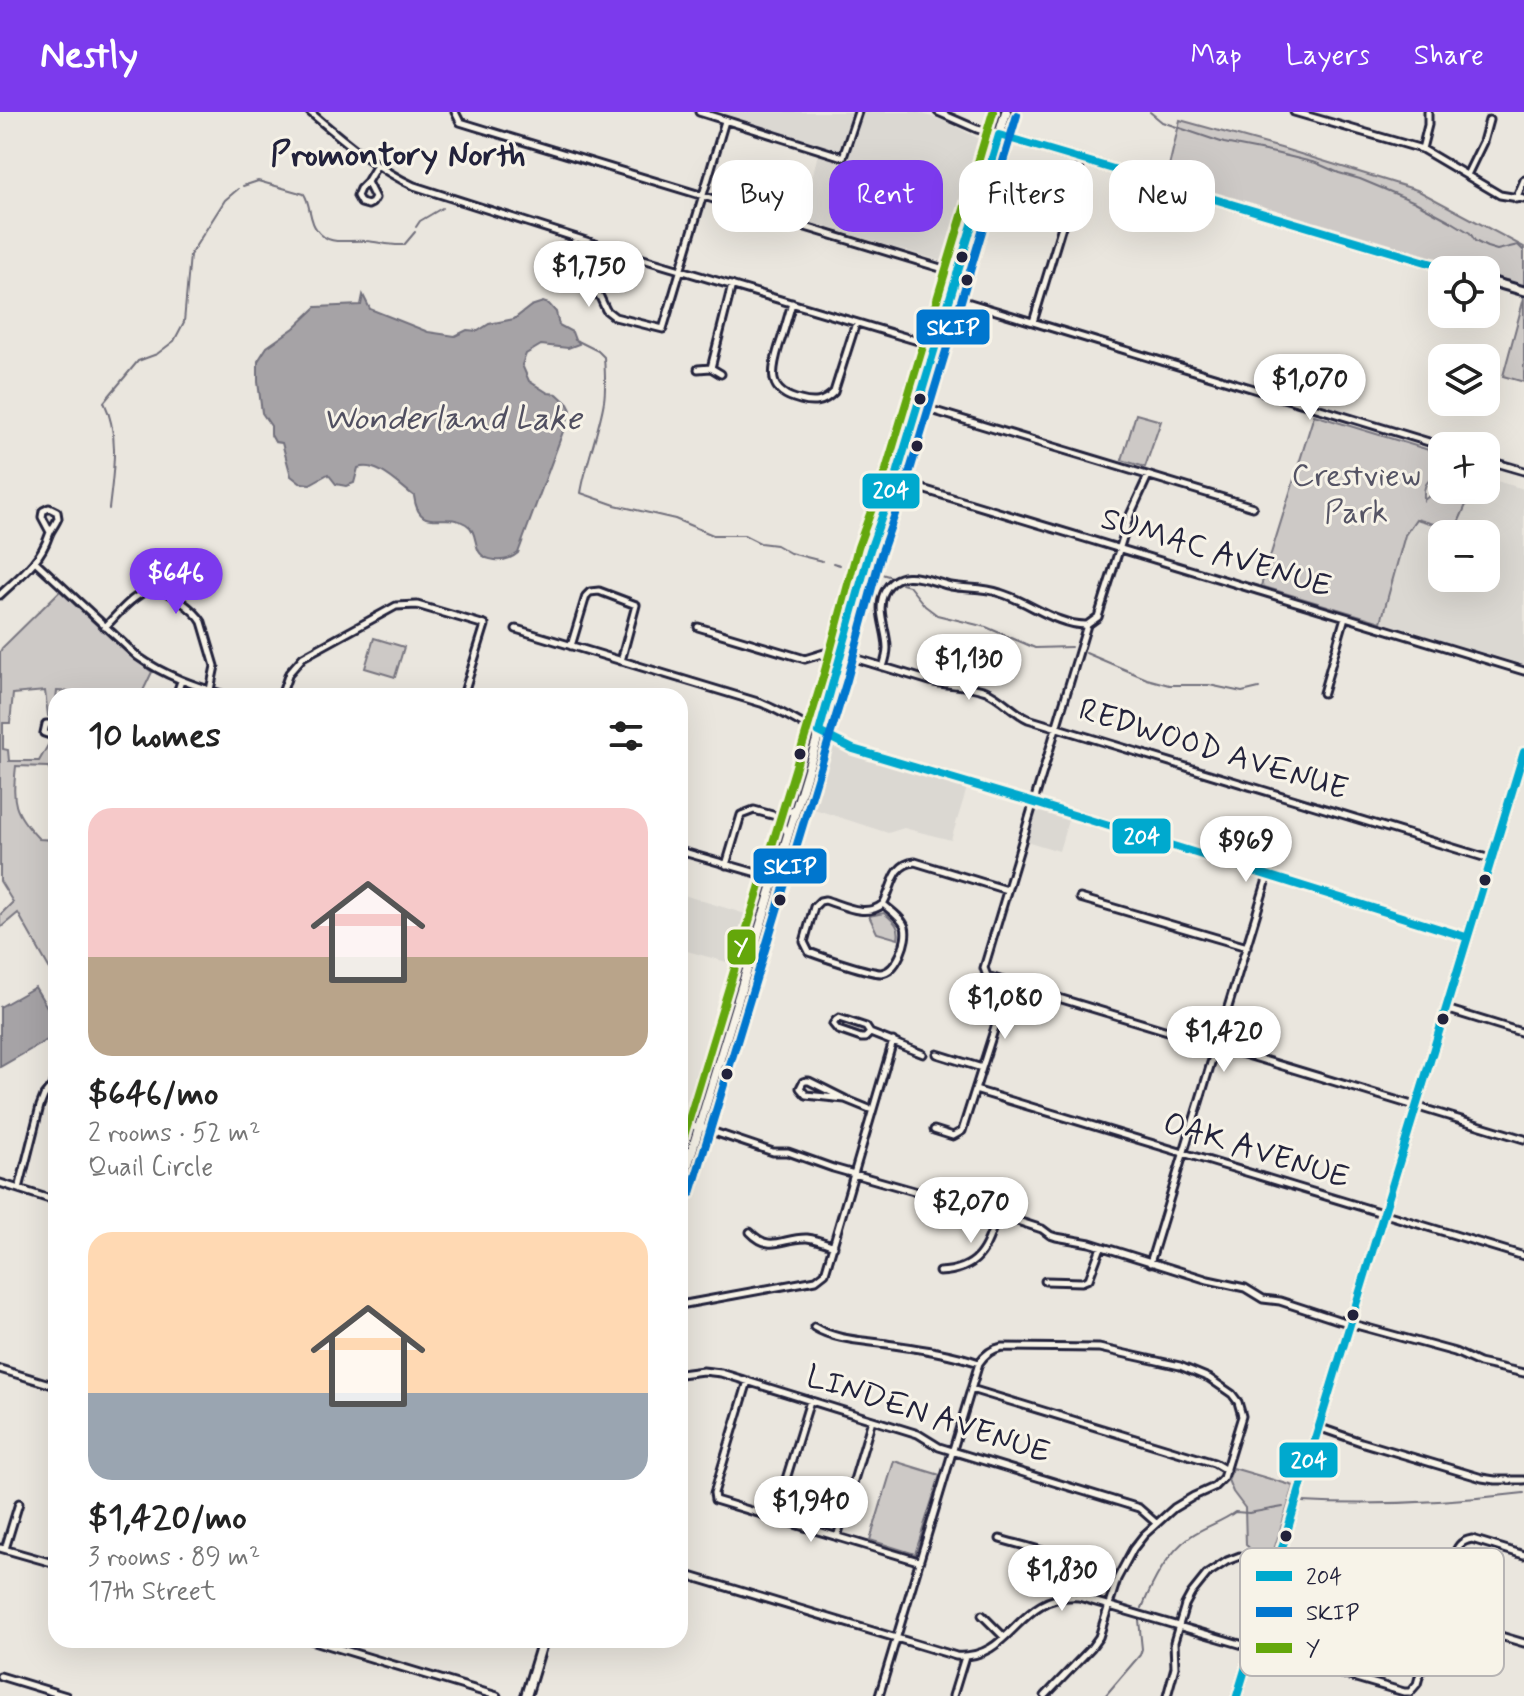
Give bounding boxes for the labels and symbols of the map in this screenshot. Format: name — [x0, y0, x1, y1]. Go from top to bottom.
district label: Promontory North — [270, 133, 526, 178]
pin: $1,750 — [524, 241, 654, 309]
unlabelled marker — [954, 249, 970, 265]
unlabelled marker — [959, 272, 975, 288]
line badge: SKIP — [915, 308, 991, 346]
text: SKIP — [926, 315, 980, 343]
pin: $1,070 — [1245, 354, 1375, 422]
unlabelled marker — [912, 391, 928, 407]
water label: Wonderland Lake — [322, 397, 583, 442]
unlabelled marker — [909, 438, 925, 454]
park label: Crestview Park — [1291, 455, 1421, 534]
line badge: 204 — [861, 472, 921, 510]
text: 204 — [873, 478, 909, 506]
street label: SUMAC AVENUE — [1096, 498, 1336, 608]
pin: $646 — [129, 548, 223, 616]
pin: $1,130 — [904, 634, 1034, 702]
street label: REDWOOD AVENUE — [1073, 689, 1353, 811]
unlabelled marker — [792, 746, 808, 762]
pin: $969 — [1199, 816, 1293, 884]
line badge: 204 — [1111, 817, 1172, 855]
text: 204 — [1124, 824, 1160, 852]
line badge: SKIP — [752, 847, 828, 885]
text: SKIP — [763, 854, 817, 882]
unlabelled marker — [1477, 872, 1493, 888]
unlabelled marker — [772, 892, 788, 908]
line badge: Y — [726, 928, 757, 966]
text: Y — [734, 935, 748, 963]
pin: $1,080 — [940, 973, 1070, 1041]
pin: $1,420 — [1159, 1006, 1289, 1074]
unlabelled marker — [1435, 1011, 1451, 1027]
unlabelled marker — [719, 1066, 735, 1082]
street label: OAK AVENUE — [1158, 1103, 1354, 1199]
pin: $2,070 — [906, 1177, 1036, 1245]
unlabelled marker — [1345, 1307, 1361, 1323]
street label: LINDEN AVENUE — [801, 1356, 1055, 1474]
line badge: 204 — [1278, 1441, 1339, 1479]
text: 204 — [1291, 1448, 1327, 1476]
pin: $1,940 — [746, 1476, 876, 1544]
unlabelled marker — [1278, 1528, 1294, 1544]
pin: $1,830 — [997, 1545, 1127, 1613]
legend — [1240, 1548, 1504, 1676]
text: 204 — [1306, 1564, 1342, 1592]
text: SKIP — [1306, 1600, 1360, 1628]
text: Y — [1306, 1636, 1320, 1664]

